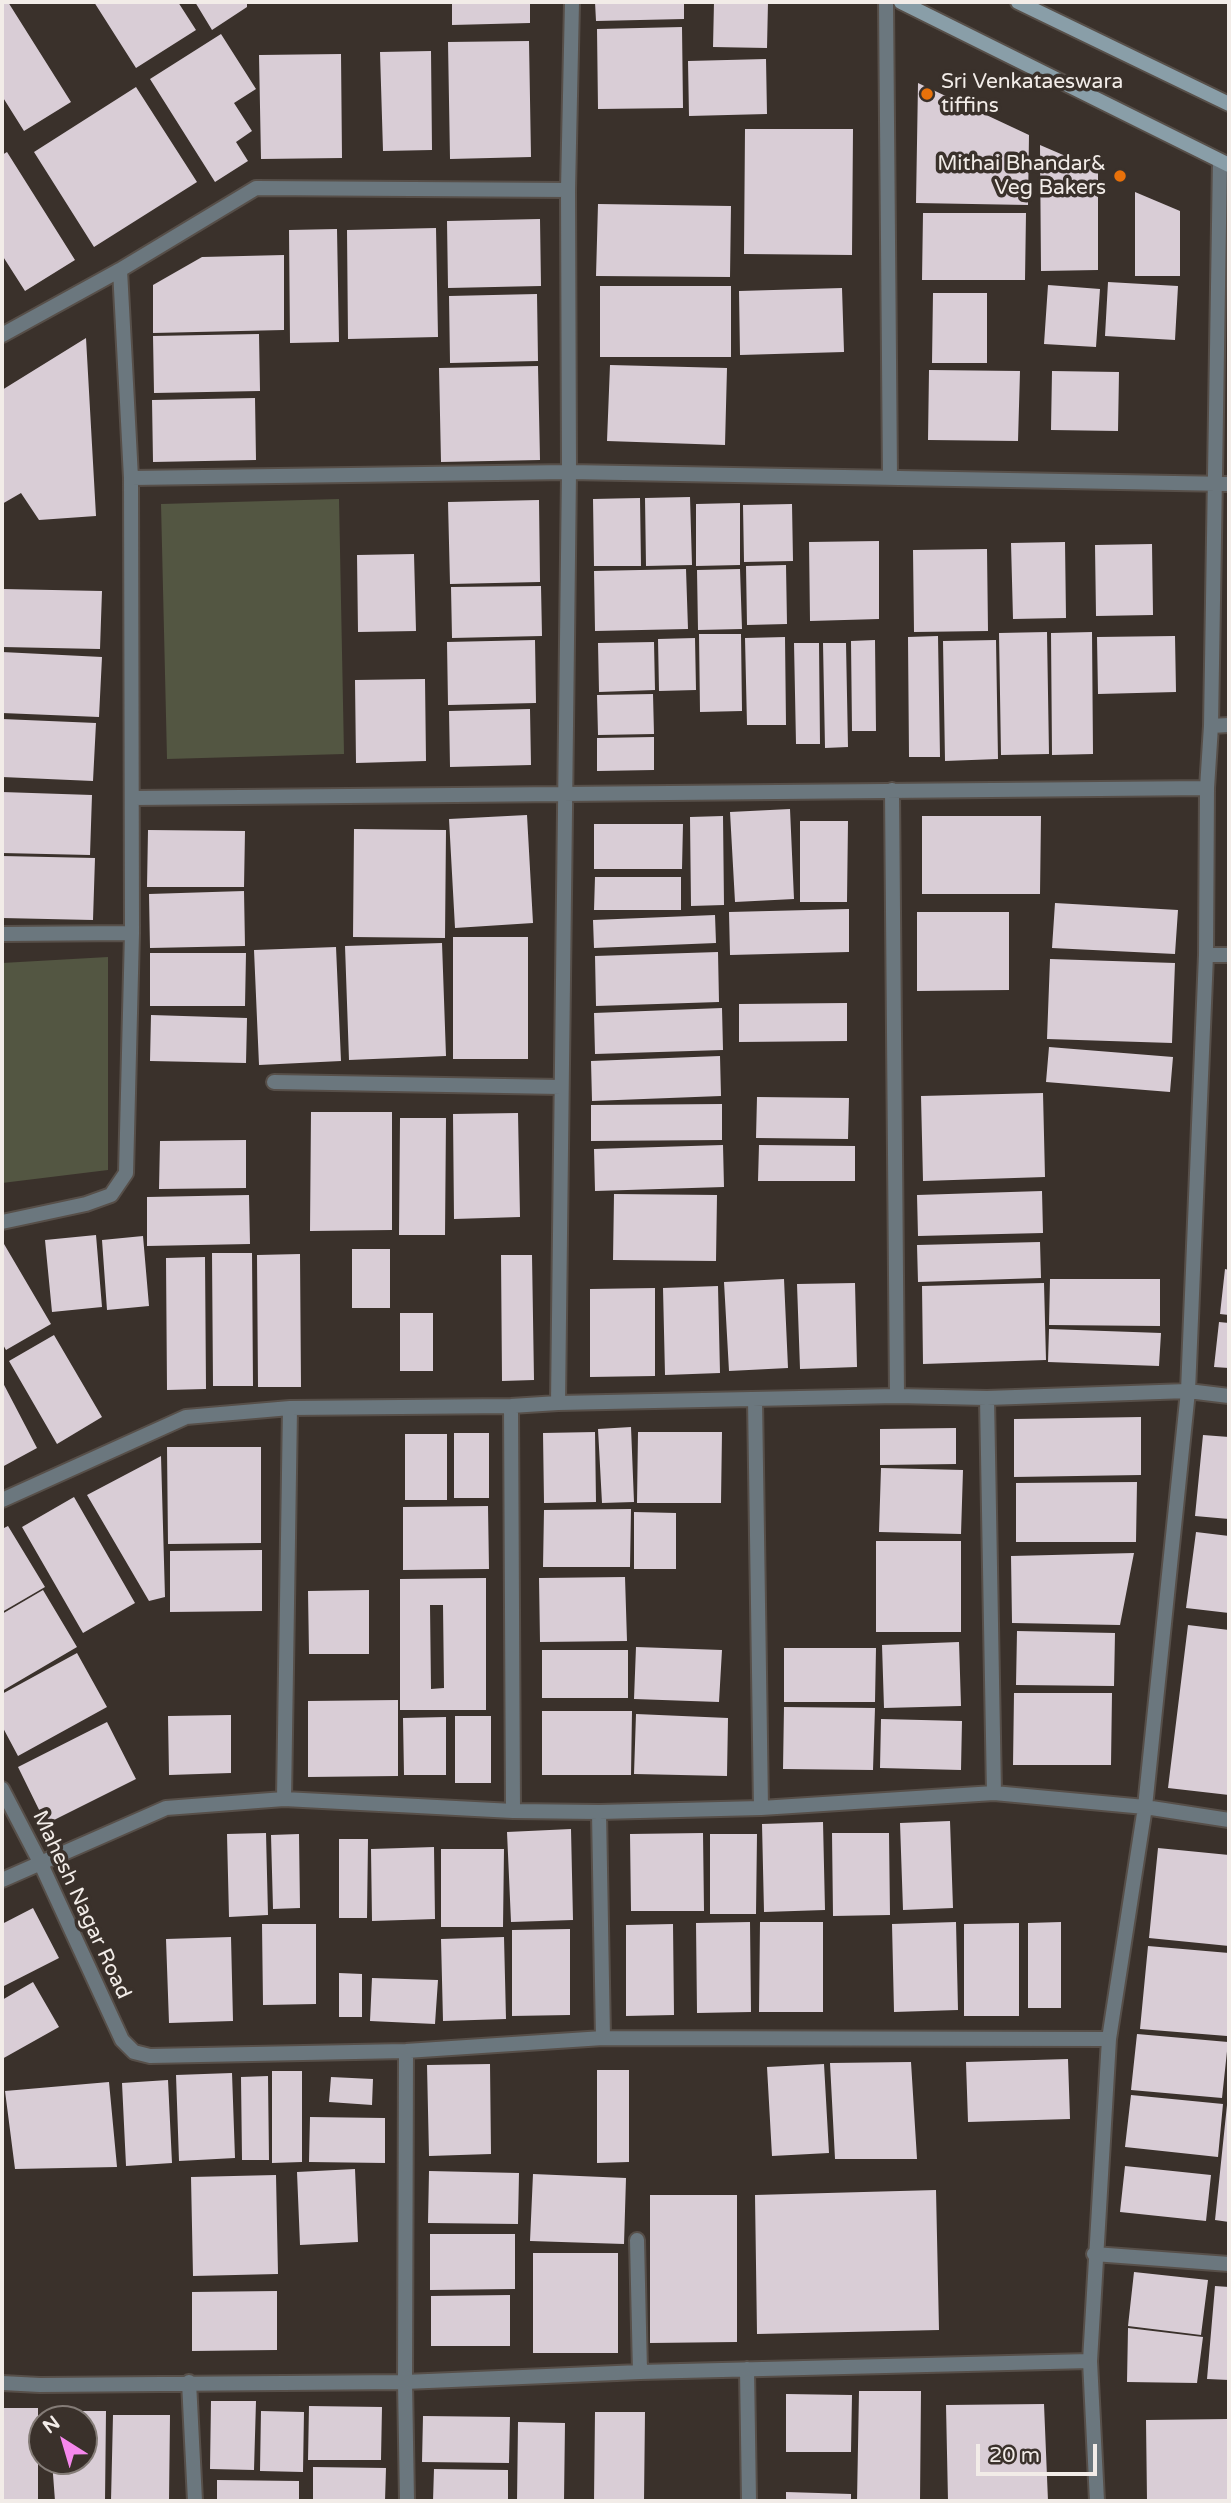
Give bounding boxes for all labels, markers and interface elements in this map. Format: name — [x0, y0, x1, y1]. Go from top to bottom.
place label: Sri Venkataeswara tiffins — [941, 69, 1123, 119]
marker: Sri Venkataeswara tiffins — [919, 86, 935, 102]
place label: Mithai Bhandar& Veg Bakers — [937, 151, 1106, 201]
marker: Mithai Bhandar& Veg Bakers — [1112, 168, 1128, 184]
street label: Mahesh Nagar Road — [26, 1807, 136, 2003]
north arrow — [28, 2405, 98, 2475]
text: N — [39, 2411, 64, 2438]
scale bar — [979, 2430, 1100, 2474]
text: 20 m — [989, 2443, 1040, 2468]

